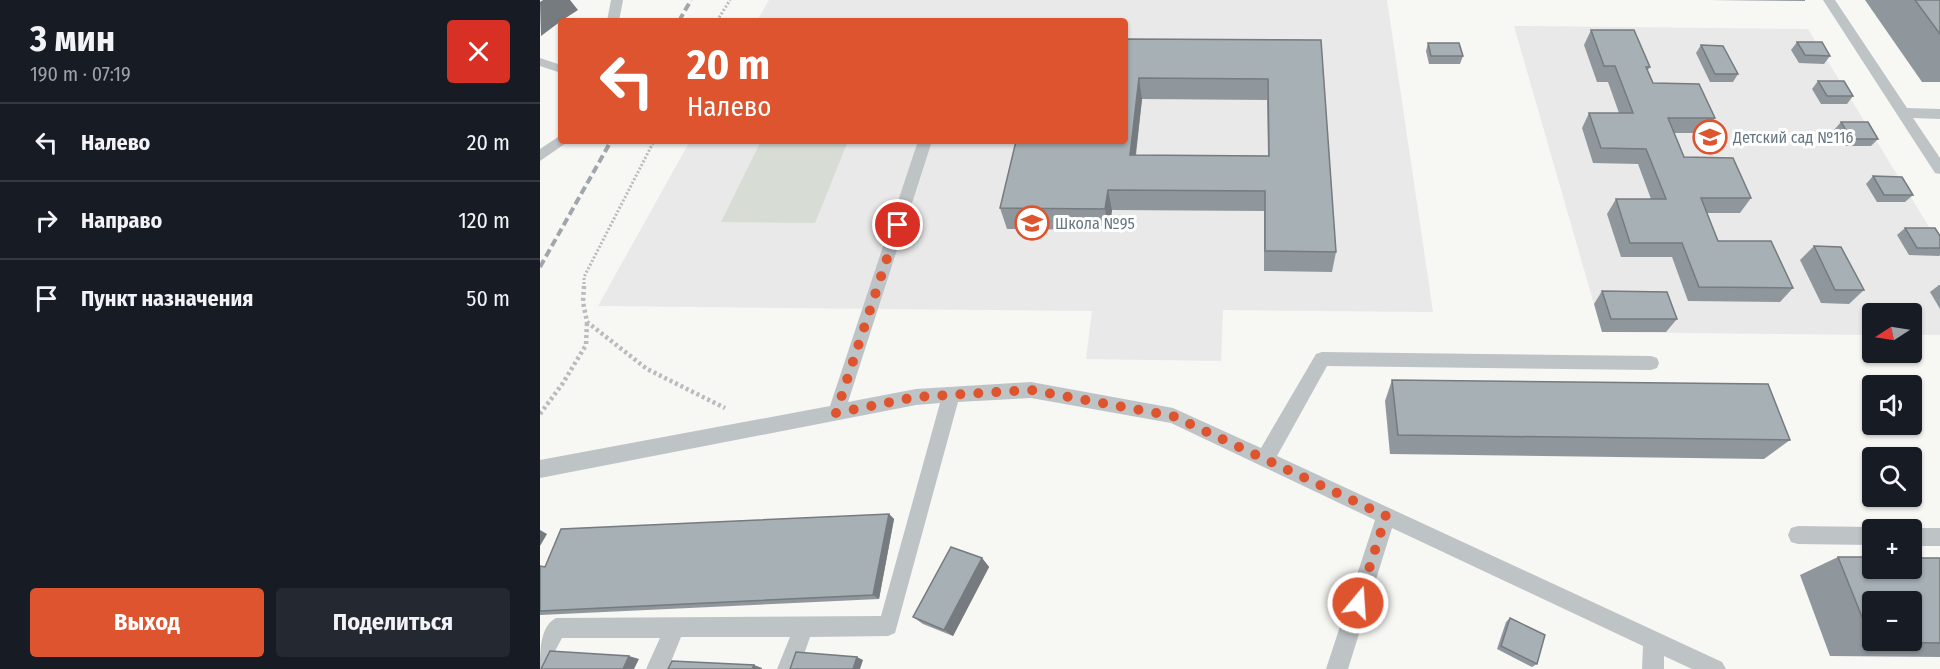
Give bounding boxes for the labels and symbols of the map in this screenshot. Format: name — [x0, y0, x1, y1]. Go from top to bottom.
school or university icon: Детский сад №116 — [1692, 119, 1728, 155]
place label: Детский сад №116 — [1732, 128, 1854, 147]
pin — [872, 199, 923, 250]
school or university icon: Школа №95 — [1014, 205, 1050, 241]
place label: Школа №95 — [1055, 214, 1135, 233]
north arrow — [1862, 303, 1922, 363]
position arrow — [1326, 571, 1390, 635]

